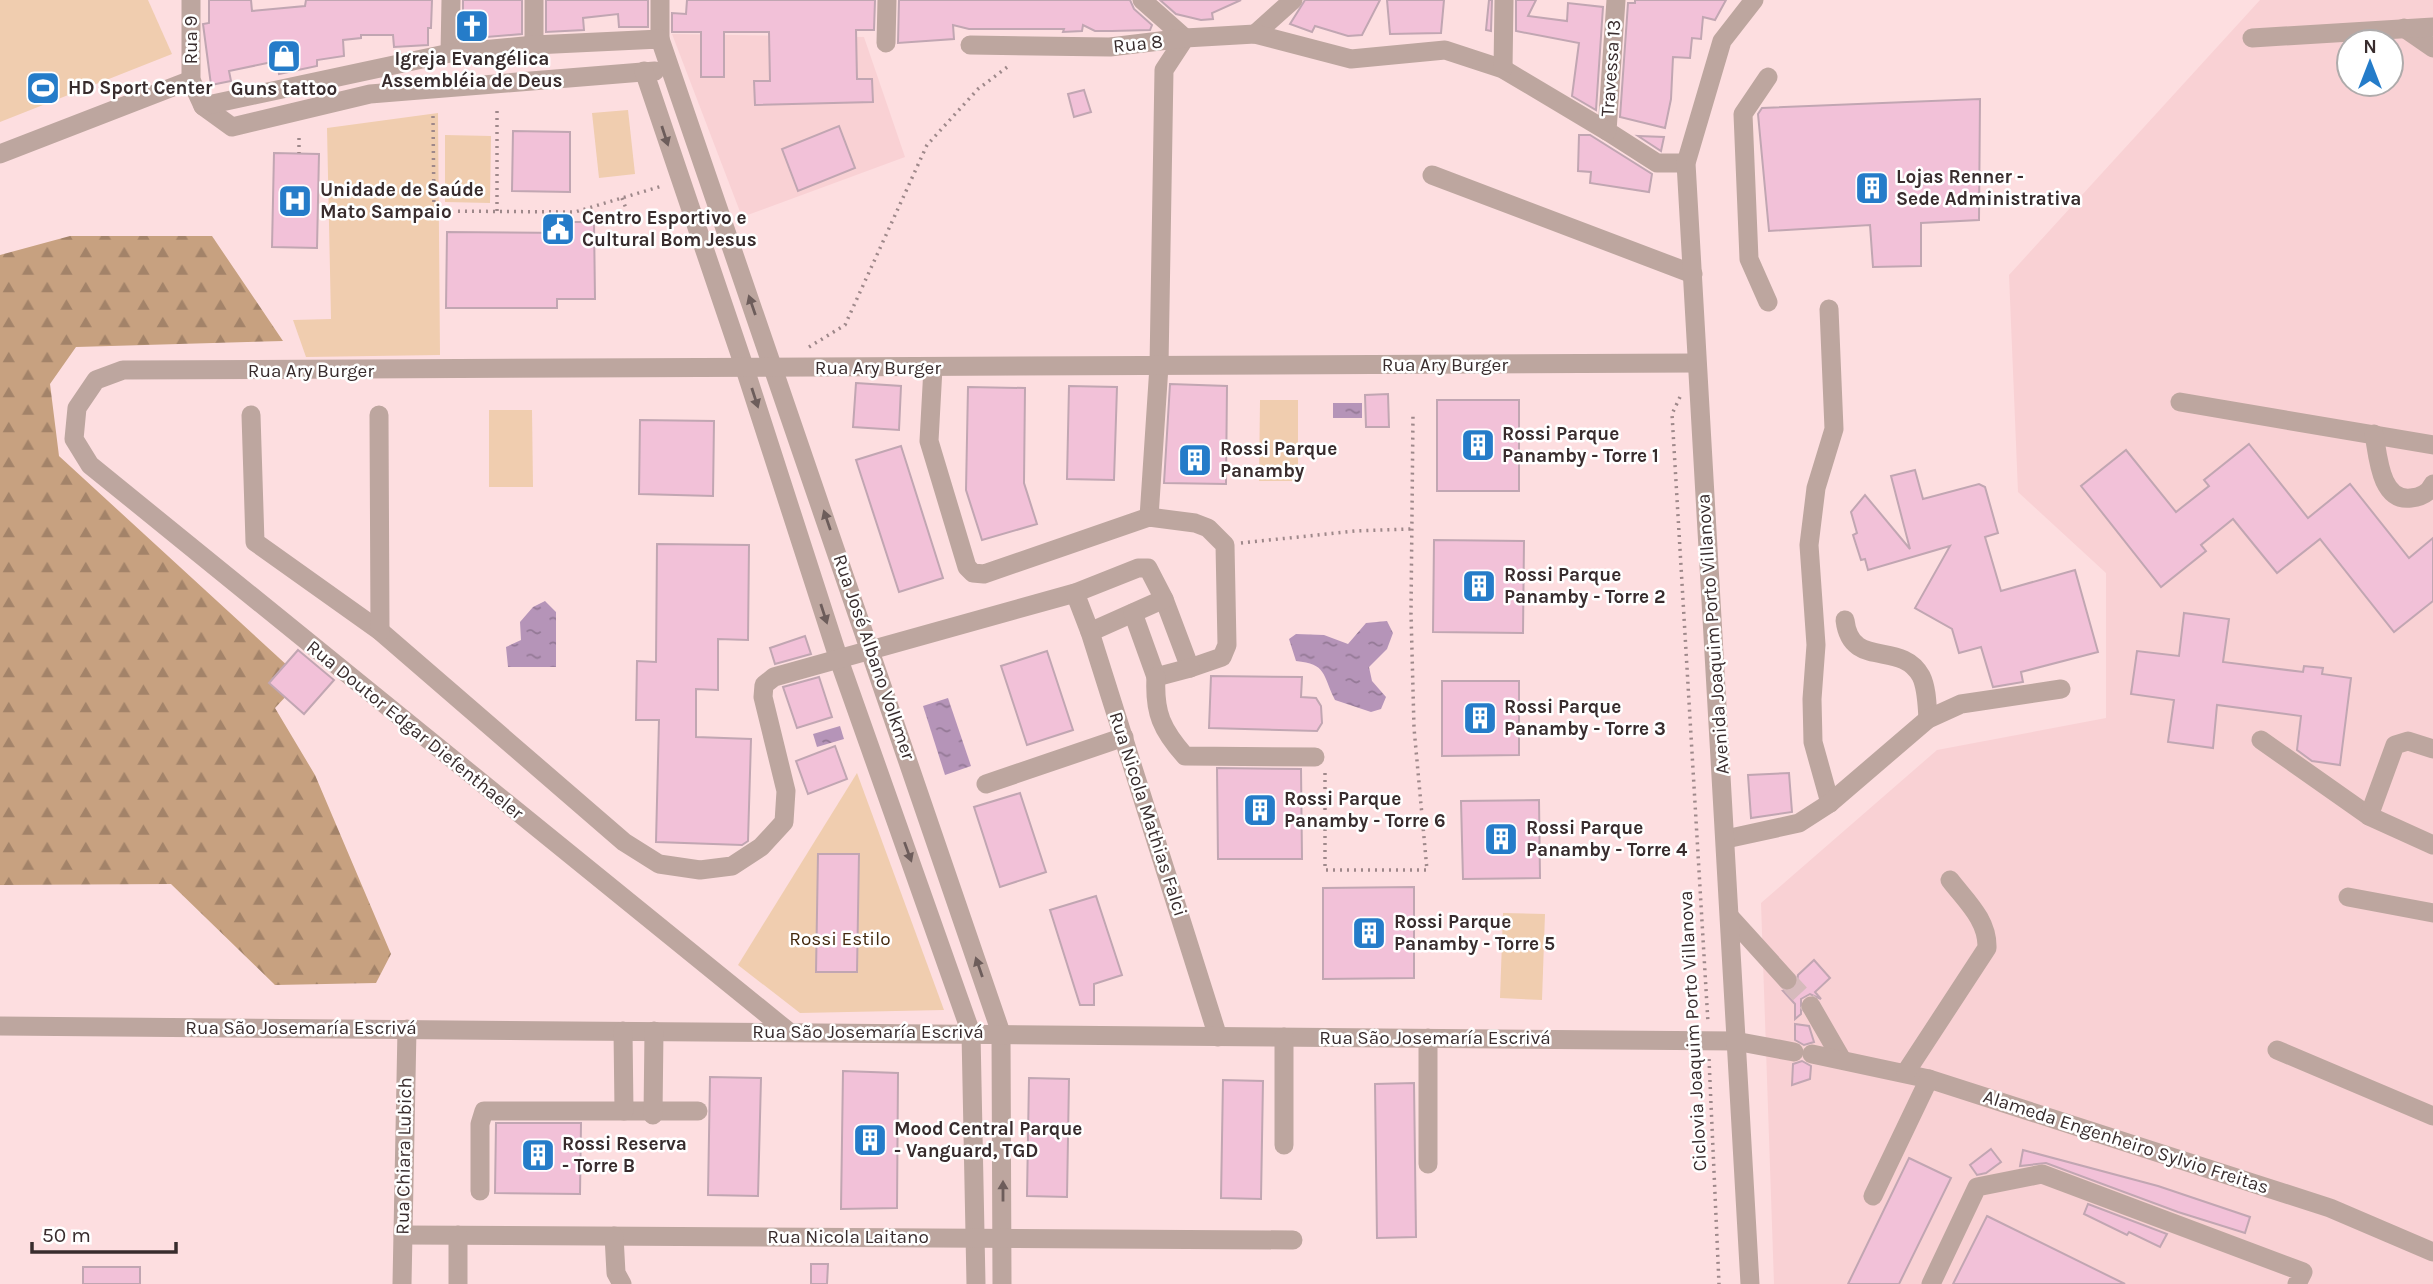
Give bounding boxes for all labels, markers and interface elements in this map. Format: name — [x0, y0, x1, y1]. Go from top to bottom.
church icon: Igreja Evangélica Assembléia de Deus — [453, 7, 491, 45]
street label: Rua 9 — [180, 15, 202, 65]
street label: Travessa 13 — [1597, 19, 1625, 117]
north arrow — [2335, 28, 2405, 98]
street label: Rua 8 — [1112, 30, 1164, 58]
text: N — [2363, 36, 2377, 58]
shop icon: Guns tattoo — [265, 37, 303, 75]
place label: Igreja Evangélica Assembléia de Deus — [381, 48, 563, 92]
sports icon: HD Sport Center — [24, 69, 62, 107]
place label: HD Sport Center — [68, 77, 213, 99]
place label: Guns tattoo — [231, 78, 337, 100]
one-way arrow — [660, 126, 671, 147]
place label: Lojas Renner - Sede Administrativa — [1896, 166, 2081, 210]
building icon: Lojas Renner - Sede Administrativa — [1853, 169, 1891, 207]
place label: Unidade de Saúde Mato Sampaio — [320, 179, 484, 223]
hospital icon: Unidade de Saúde Mato Sampaio — [276, 182, 314, 220]
place label: Centro Esportivo e Cultural Bom Jesus — [582, 207, 757, 251]
public building icon: Centro Esportivo e Cultural Bom Jesus — [539, 210, 577, 248]
one-way arrow — [746, 295, 757, 316]
street label: Rua Ary Burger — [1382, 354, 1508, 376]
street label: Rua Ary Burger — [815, 357, 941, 379]
street label: Rua Ary Burger — [248, 360, 374, 382]
one-way arrow — [750, 387, 761, 408]
place label: Rossi Parque Panamby - Torre 1 — [1502, 423, 1659, 467]
building icon: Rossi Parque Panamby - Torre 1 — [1459, 426, 1497, 464]
place label: Rossi Parque Panamby — [1220, 438, 1337, 482]
building icon: Rossi Parque Panamby — [1176, 441, 1214, 479]
street label: Avenida Joaquim Porto Villanova — [1692, 493, 1734, 775]
one-way arrow — [821, 509, 832, 530]
street label: Rua José Albano Volkmer — [828, 551, 920, 763]
place label: Rossi Parque Panamby - Torre 2 — [1504, 564, 1665, 608]
building icon: Rossi Parque Panamby - Torre 2 — [1460, 567, 1498, 605]
one-way arrow — [820, 604, 830, 625]
street label: Rua Doutor Edgar Diefenthaeler — [302, 636, 528, 824]
place label: Rossi Parque Panamby - Torre 3 — [1504, 696, 1666, 740]
building icon: Rossi Parque Panamby - Torre 3 — [1461, 699, 1499, 737]
street label: Rua Nicola Mathias Falci — [1105, 709, 1191, 919]
place label: Rossi Parque Panamby - Torre 6 — [1284, 788, 1446, 832]
building icon: Rossi Parque Panamby - Torre 6 — [1241, 791, 1279, 829]
place label: Rossi Parque Panamby - Torre 4 — [1526, 817, 1688, 861]
building icon: Rossi Parque Panamby - Torre 4 — [1482, 820, 1520, 858]
one-way arrow — [903, 841, 914, 862]
street label: Ciclovia Joaquim Porto Villanova — [1675, 890, 1711, 1172]
place label: Rossi Parque Panamby - Torre 5 — [1394, 911, 1555, 955]
building icon: Rossi Parque Panamby - Torre 5 — [1350, 914, 1388, 952]
park label: Rossi Estilo — [789, 928, 891, 950]
one-way arrow — [973, 957, 984, 978]
street label: Rua São Josemaría Escrivá — [185, 1017, 417, 1039]
street label: Rua São Josemaría Escrivá — [752, 1021, 984, 1043]
street label: Rua São Josemaría Escrivá — [1319, 1027, 1551, 1049]
street label: Rua Chiara Lubich — [392, 1077, 416, 1235]
street label: Alameda Engenheiro Sylvio Freitas — [1981, 1085, 2271, 1199]
place label: Mood Central Parque - Vanguard, TGD — [894, 1118, 1082, 1162]
building icon: Mood Central Parque - Vanguard, TGD — [851, 1121, 889, 1159]
place label: Rossi Reserva - Torre B — [562, 1133, 687, 1177]
building icon: Rossi Reserva - Torre B — [519, 1136, 557, 1174]
one-way arrow — [997, 1180, 1009, 1202]
scale bar — [32, 1210, 175, 1254]
text: 50 m — [42, 1223, 91, 1247]
street label: Rua Nicola Laitano — [767, 1226, 929, 1248]

